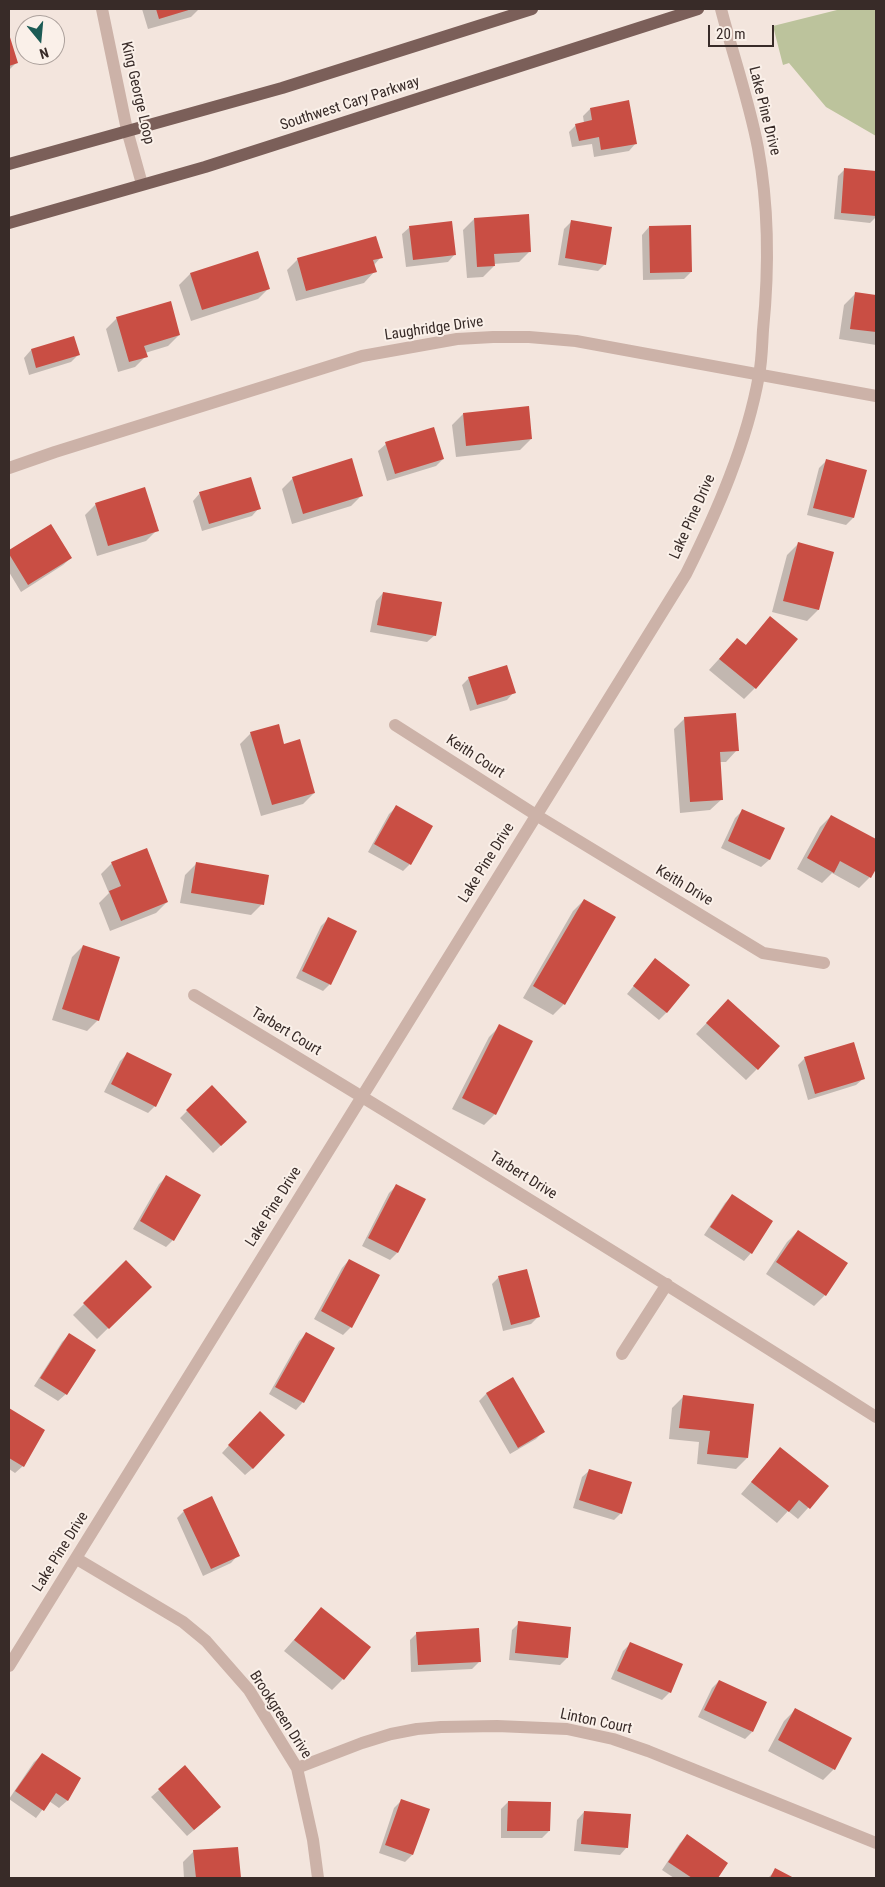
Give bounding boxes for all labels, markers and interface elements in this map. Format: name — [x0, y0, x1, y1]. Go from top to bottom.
north arrow — [15, 15, 65, 65]
scale bar — [710, 15, 776, 47]
text: 20 m — [716, 25, 746, 43]
street label: King George Loop — [116, 40, 158, 146]
text: N — [38, 44, 51, 62]
street label: Lake Pine Drive — [744, 65, 784, 157]
street label: Southwest Cary Parkway — [278, 73, 422, 135]
street label: Laughridge Drive — [383, 313, 485, 345]
street label: Lake Pine Drive — [666, 472, 720, 562]
street label: Keith Court — [442, 731, 508, 783]
street label: Lake Pine Drive — [455, 820, 519, 906]
street label: Keith Drive — [652, 862, 716, 910]
street label: Tarbert Court — [248, 1004, 324, 1060]
street label: Tarbert Drive — [486, 1148, 560, 1204]
street label: Lake Pine Drive — [242, 1164, 306, 1250]
street label: Lake Pine Drive — [29, 1509, 93, 1595]
street label: Brookgreen Drive — [245, 1668, 315, 1762]
street label: Linton Court — [558, 1706, 634, 1738]

